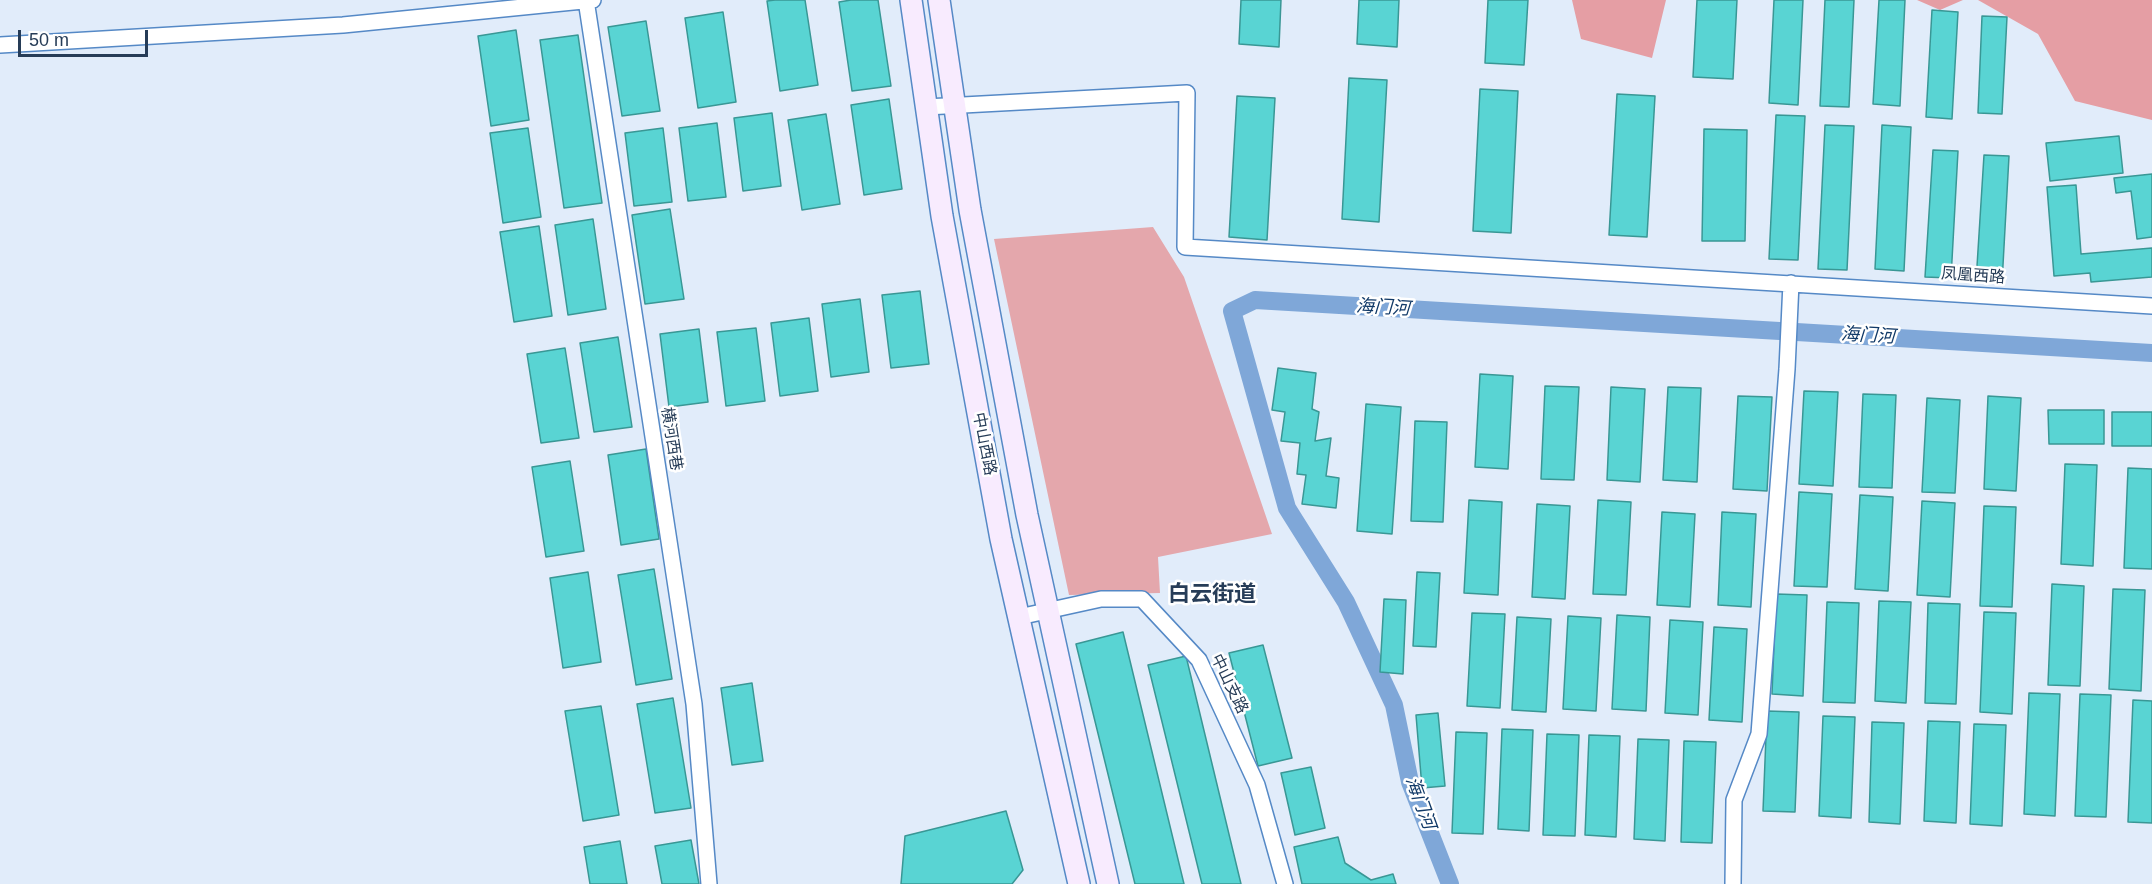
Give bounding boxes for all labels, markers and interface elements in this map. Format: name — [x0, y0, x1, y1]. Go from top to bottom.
scale bar — [21, 18, 152, 56]
text: 50 m — [29, 30, 69, 50]
street label: 凤凰西路 — [1940, 264, 2006, 288]
water label: 海门河 — [1355, 296, 1411, 320]
water label: 海门河 — [1840, 324, 1896, 348]
street label: 横河西巷 — [657, 406, 685, 472]
street label: 中山西路 — [968, 411, 1000, 477]
district label: 白云街道 — [1168, 582, 1256, 608]
street label: 中山支路 — [1206, 651, 1252, 717]
water label: 海门河 — [1401, 774, 1439, 832]

